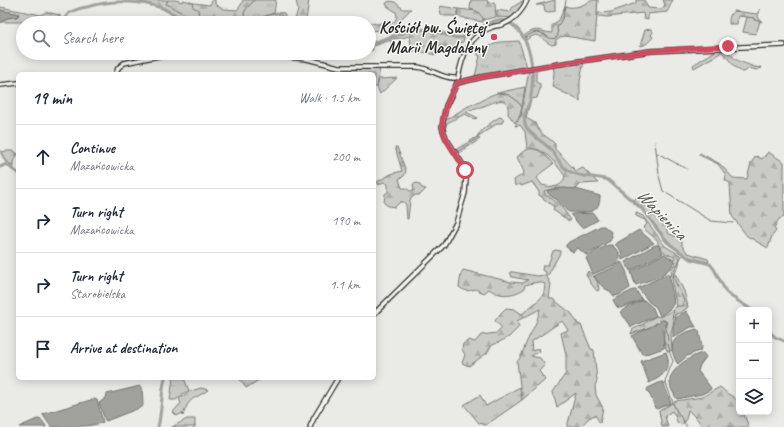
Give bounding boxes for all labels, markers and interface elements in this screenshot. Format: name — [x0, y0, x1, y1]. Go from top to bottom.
search box — [16, 16, 376, 60]
place label: Kościół pw. Świętej Marii Magdaleny — [379, 16, 488, 58]
icon: search — [30, 27, 52, 49]
text: Search here — [62, 29, 123, 48]
marker: Kościół pw. Świętej Marii Magdaleny — [489, 32, 499, 42]
route end — [719, 37, 737, 55]
text: 19 min — [32, 88, 72, 109]
text: Walk · 1.5 km — [299, 90, 360, 106]
text: Continue — [70, 139, 115, 158]
icon: ahead — [32, 146, 54, 168]
text: 200 m — [332, 149, 360, 165]
text: Mazańcowicka — [70, 158, 133, 174]
route start — [456, 161, 474, 179]
water label: Wapienica — [632, 184, 693, 245]
text: Turn right — [70, 203, 123, 222]
icon: right — [32, 210, 54, 232]
text: 190 m — [332, 213, 360, 229]
text: Mazańcowicka — [70, 222, 133, 238]
text: Turn right — [70, 267, 123, 286]
icon: right — [32, 274, 54, 296]
text: 1.1 km — [330, 277, 360, 293]
text: Starobielska — [70, 286, 125, 302]
map controls — [736, 307, 772, 415]
button: + — [736, 307, 772, 343]
icon: arrive — [32, 338, 54, 360]
text: Arrive at destination — [70, 339, 177, 358]
button: − — [736, 343, 772, 379]
button: layers — [736, 379, 772, 415]

